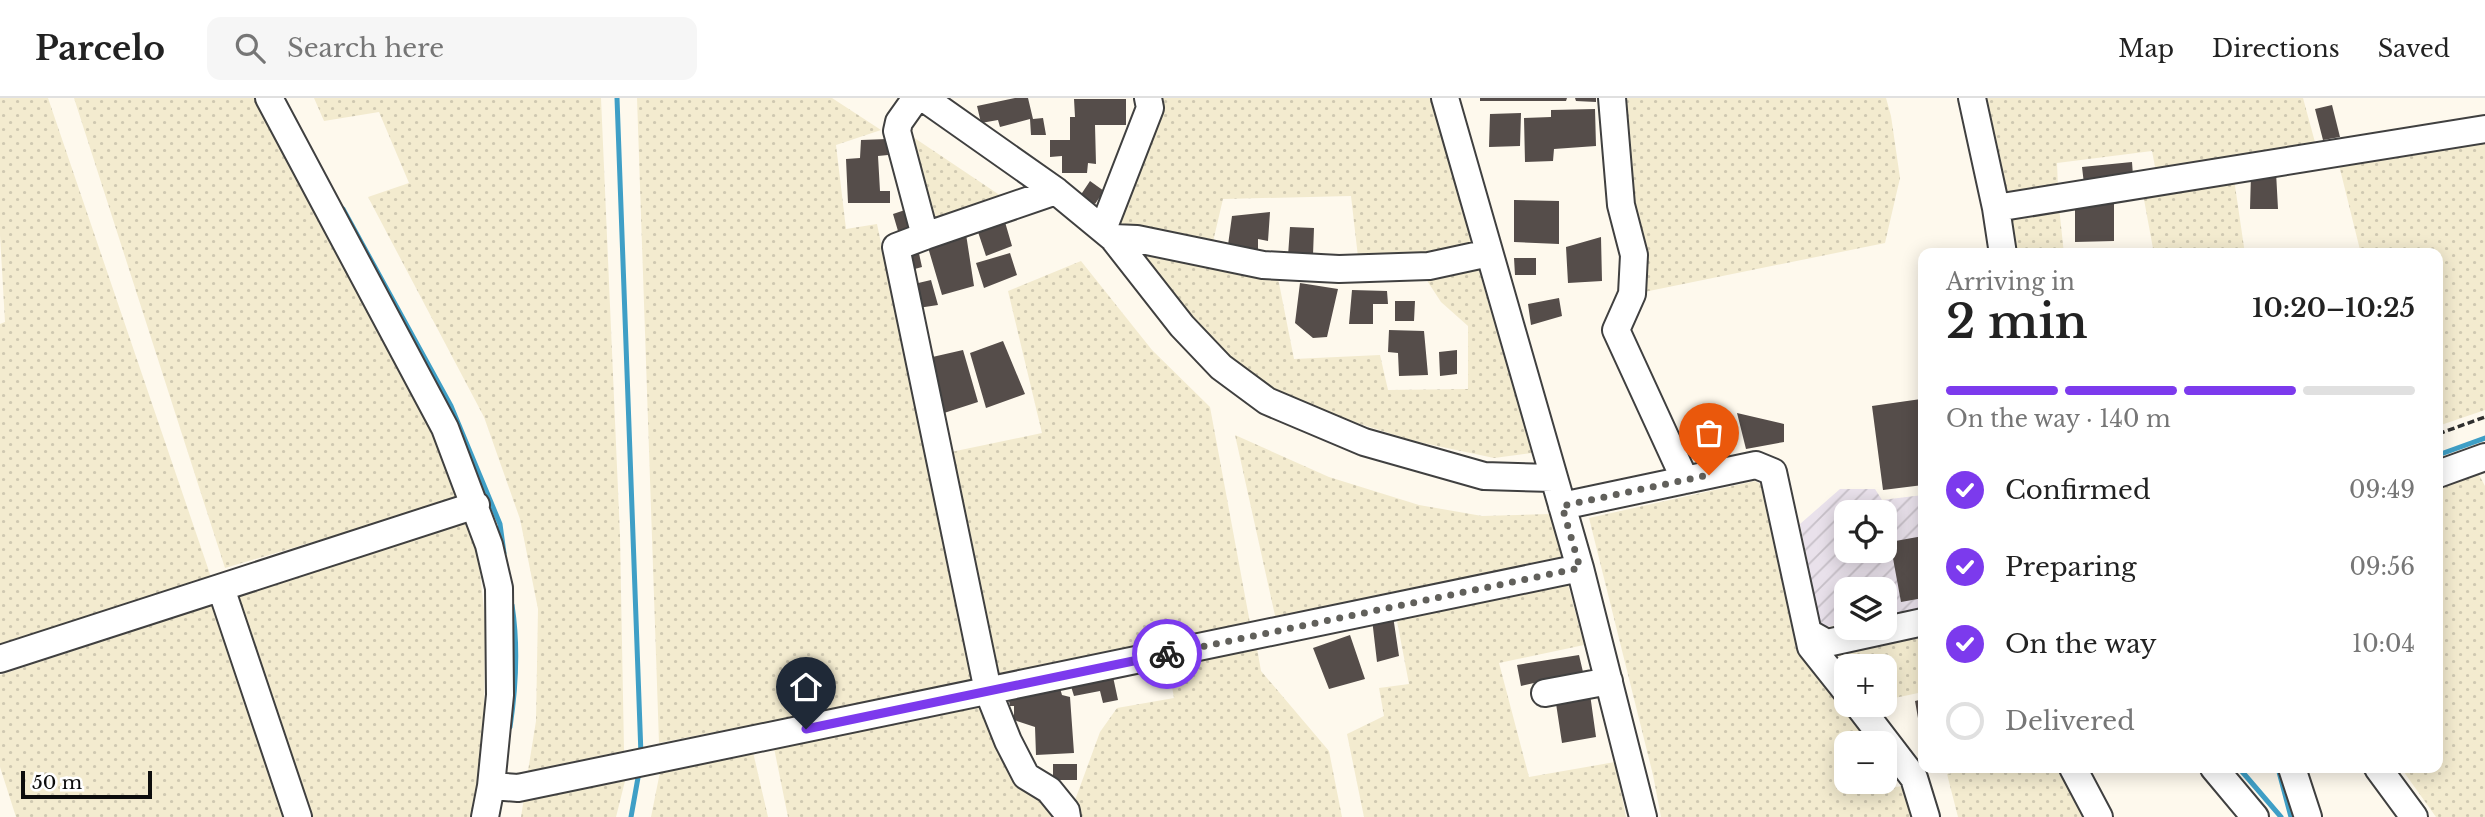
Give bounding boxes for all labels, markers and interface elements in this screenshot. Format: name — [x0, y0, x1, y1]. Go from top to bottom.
search box — [207, 17, 697, 80]
text: Parcelo — [35, 28, 165, 69]
icon: search — [231, 29, 269, 67]
text: Search here — [287, 32, 444, 64]
text: Map — [2118, 34, 2174, 63]
text: Directions — [2212, 34, 2340, 63]
text: Saved — [2378, 34, 2450, 63]
text: Arriving in — [1946, 268, 2075, 296]
text: 10:20–10:25 — [2252, 292, 2415, 324]
text: 2 min — [1946, 293, 2088, 350]
pin — [1679, 403, 1739, 475]
text: On the way · 140 m — [1946, 405, 2171, 433]
icon: bag — [1690, 414, 1728, 452]
icon: check — [1946, 471, 1984, 509]
text: Confirmed — [2005, 474, 2150, 506]
text: 09:49 — [2349, 476, 2415, 504]
map controls — [1834, 500, 1897, 794]
button: locate — [1834, 500, 1897, 563]
icon: check — [1946, 548, 1984, 586]
text: Preparing — [2005, 551, 2137, 583]
text: 09:56 — [2349, 553, 2415, 581]
button: layers — [1834, 577, 1897, 640]
courier — [1132, 619, 1202, 689]
icon: check — [1946, 625, 1984, 663]
text: On the way — [2005, 628, 2157, 660]
text: 10:04 — [2352, 630, 2415, 658]
icon: bike — [1148, 635, 1186, 673]
button: + — [1834, 654, 1897, 717]
pin — [776, 657, 836, 729]
icon: home — [787, 668, 825, 706]
text: Delivered — [2005, 705, 2135, 737]
button: − — [1834, 731, 1897, 794]
scale bar — [21, 768, 152, 800]
text: 50 m — [32, 771, 82, 794]

